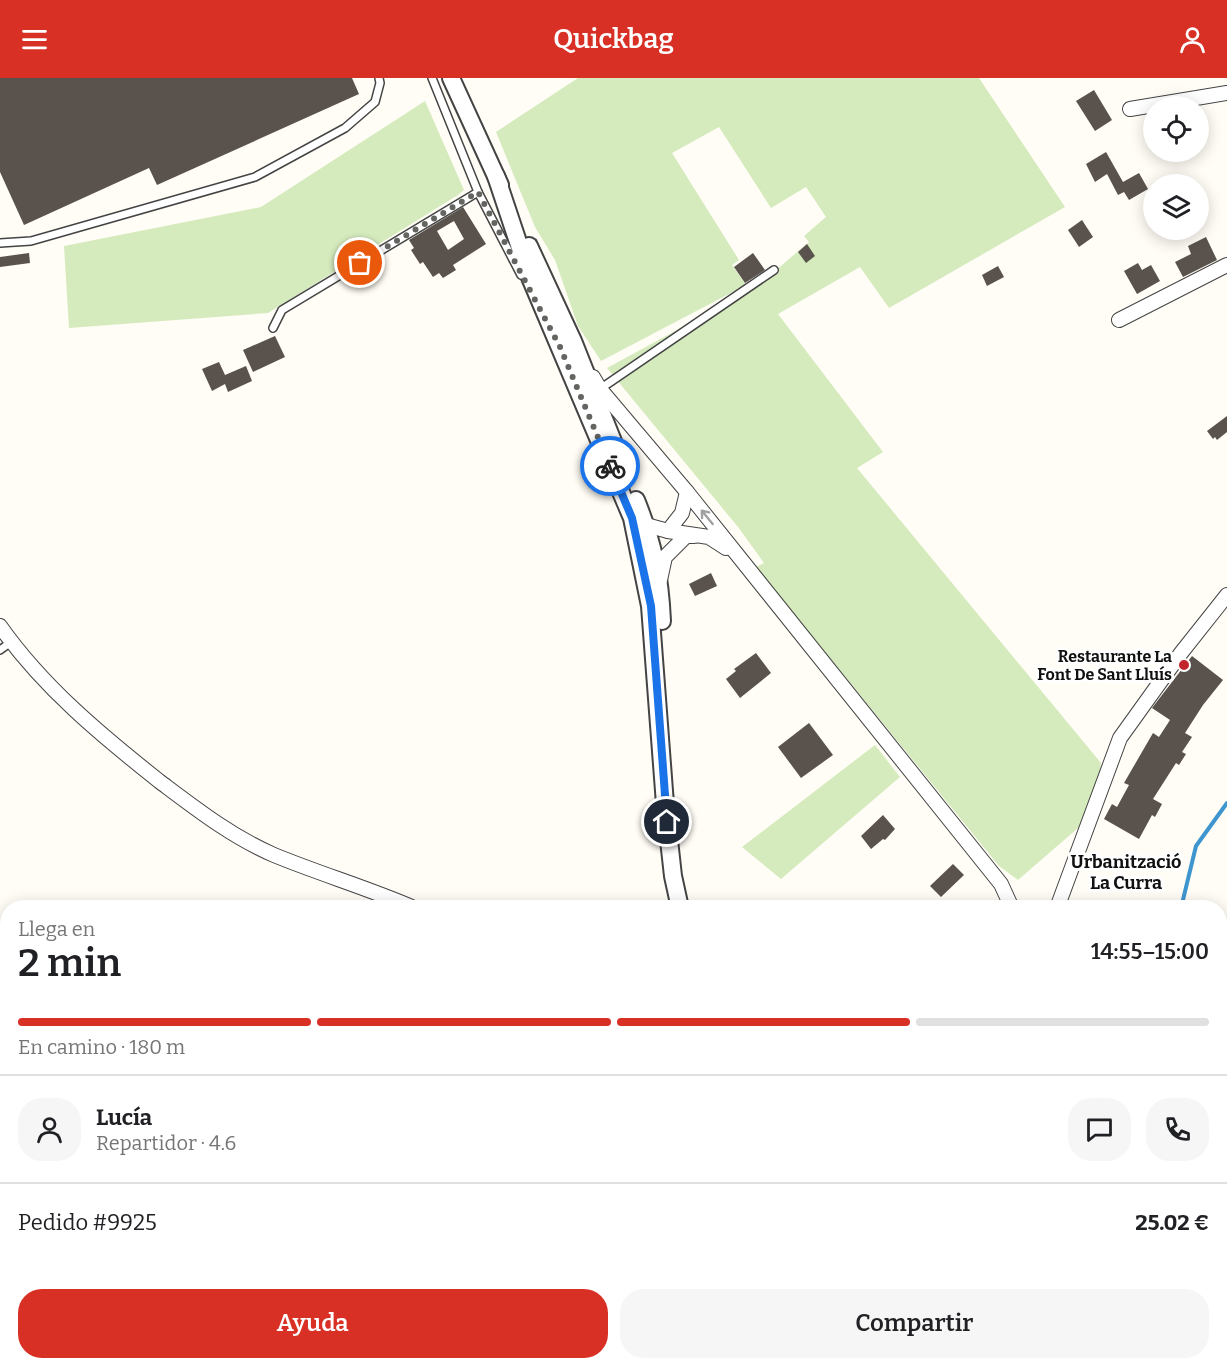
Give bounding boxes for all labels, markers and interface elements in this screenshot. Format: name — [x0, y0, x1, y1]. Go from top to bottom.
icon: menu — [18, 23, 51, 56]
text: Quickbag — [553, 23, 674, 55]
icon: person — [1176, 23, 1209, 56]
map controls — [1143, 96, 1209, 240]
button: locate — [1143, 96, 1209, 162]
button: layers — [1143, 174, 1209, 240]
pin — [334, 237, 385, 288]
icon: bag — [343, 246, 376, 279]
courier — [580, 436, 640, 496]
icon: bike — [594, 450, 627, 483]
one-way arrow — [700, 509, 713, 525]
place label: Restaurante La Font De Sant Lluís — [1037, 647, 1172, 684]
marker: Restaurante La Font De Sant Lluís — [1177, 658, 1191, 672]
pin — [641, 796, 692, 847]
icon: home — [650, 805, 683, 838]
district label: Urbanització La Curra — [1071, 851, 1182, 894]
text: Llega en — [18, 917, 95, 941]
text: 14:55–15:00 — [1091, 938, 1209, 965]
text: 2 min — [18, 940, 121, 986]
text: En camino · 180 m — [18, 1035, 185, 1059]
button: person — [18, 1098, 81, 1161]
button: chat — [1068, 1098, 1131, 1161]
button: phone — [1146, 1098, 1209, 1161]
text: Lucía — [96, 1104, 152, 1131]
text: Repartidor · 4.6 — [96, 1131, 236, 1155]
text: Pedido #9925 — [18, 1209, 157, 1236]
text: 25.02 € — [1135, 1209, 1209, 1236]
button: Ayuda — [18, 1289, 608, 1358]
button: Compartir — [620, 1289, 1209, 1358]

